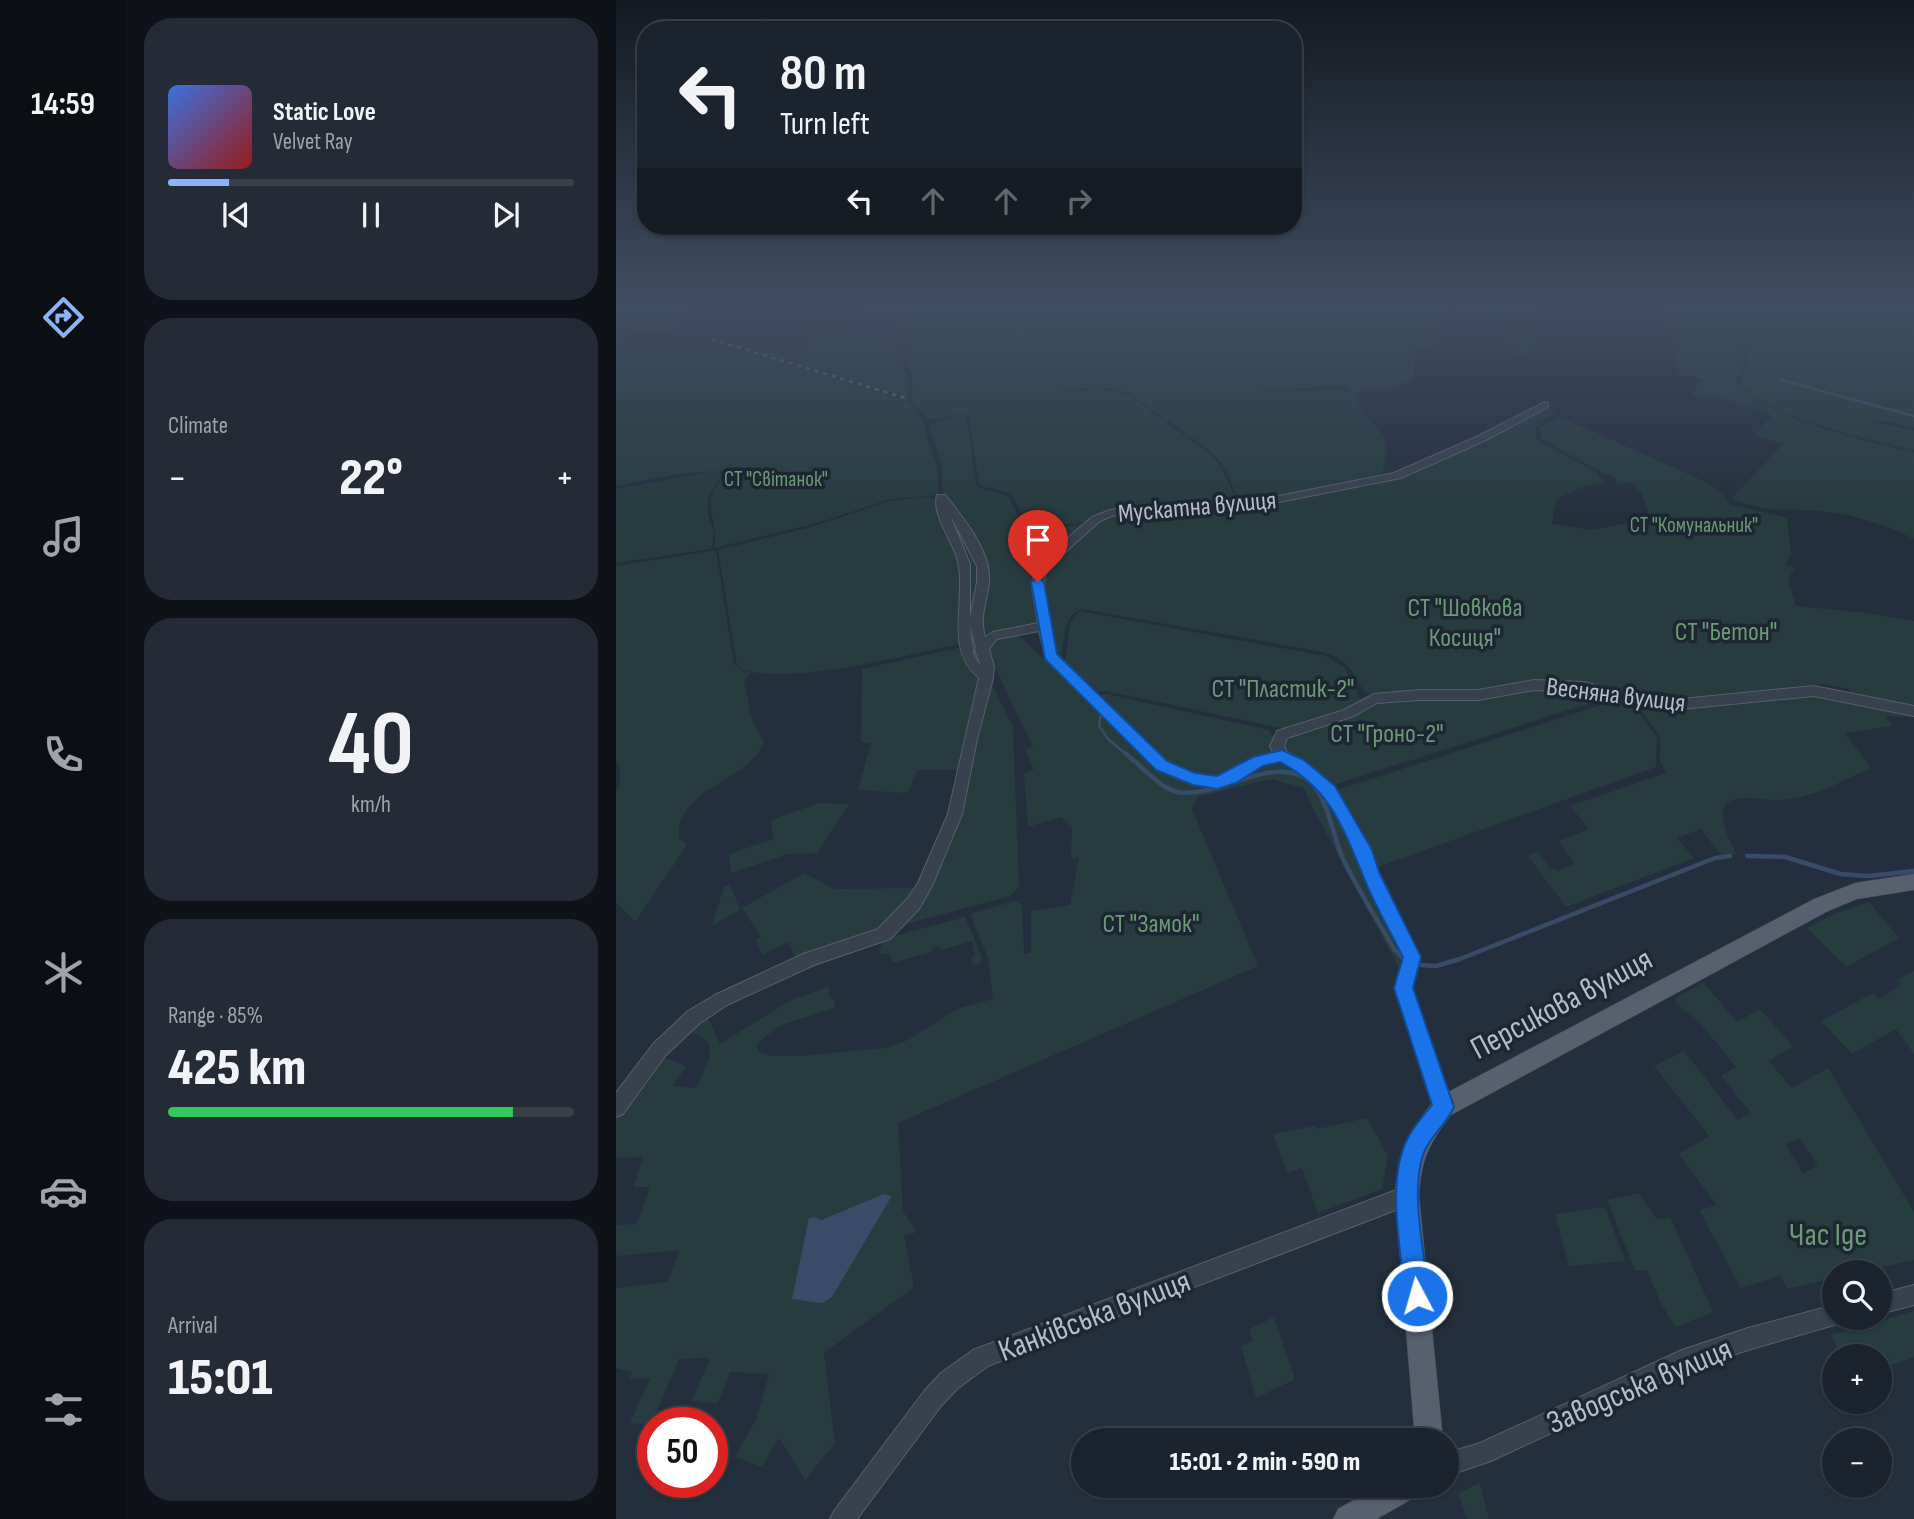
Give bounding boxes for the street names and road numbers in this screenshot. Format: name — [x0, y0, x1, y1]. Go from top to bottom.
street label: Мускатна вулиця — [1117, 485, 1278, 530]
street label: Весняна вулиця — [1544, 672, 1687, 719]
street label: Персикова вулиця — [1464, 940, 1659, 1069]
street label: Канківська вулиця — [993, 1262, 1196, 1371]
street label: Заводська вулиця — [1541, 1330, 1738, 1443]

